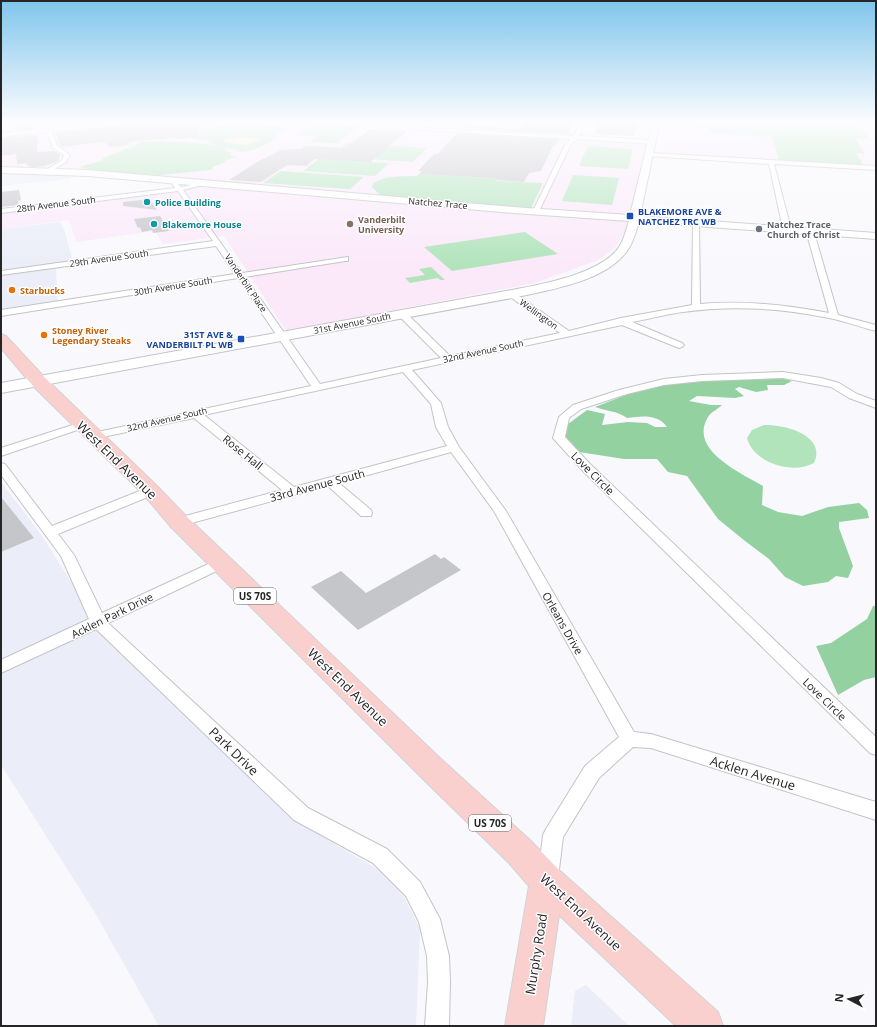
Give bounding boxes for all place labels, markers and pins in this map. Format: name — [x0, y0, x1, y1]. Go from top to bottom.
place label: Police Building — [155, 196, 221, 209]
marker: Police Building — [142, 197, 152, 207]
place label: BLAKEMORE AVE & NATCHEZ TRC WB — [638, 205, 722, 228]
marker: BLAKEMORE AVE & NATCHEZ TRC WB — [625, 211, 635, 221]
place label: Vanderbilt University — [358, 213, 405, 236]
place label: Blakemore House — [162, 218, 241, 231]
place label: Natchez Trace Church of Christ — [767, 218, 840, 241]
marker: Blakemore House — [149, 219, 159, 229]
marker: Vanderbilt University — [345, 219, 355, 229]
marker: Natchez Trace Church of Christ — [754, 224, 764, 234]
place label: Starbucks — [20, 284, 65, 297]
marker: Starbucks — [7, 285, 17, 295]
place label: Stoney River Legendary Steaks — [52, 324, 132, 347]
place label: 31ST AVE & VANDERBILT PL WB — [146, 328, 233, 351]
marker: Stoney River Legendary Steaks — [39, 330, 49, 340]
marker: 31ST AVE & VANDERBILT PL WB — [236, 334, 246, 344]

